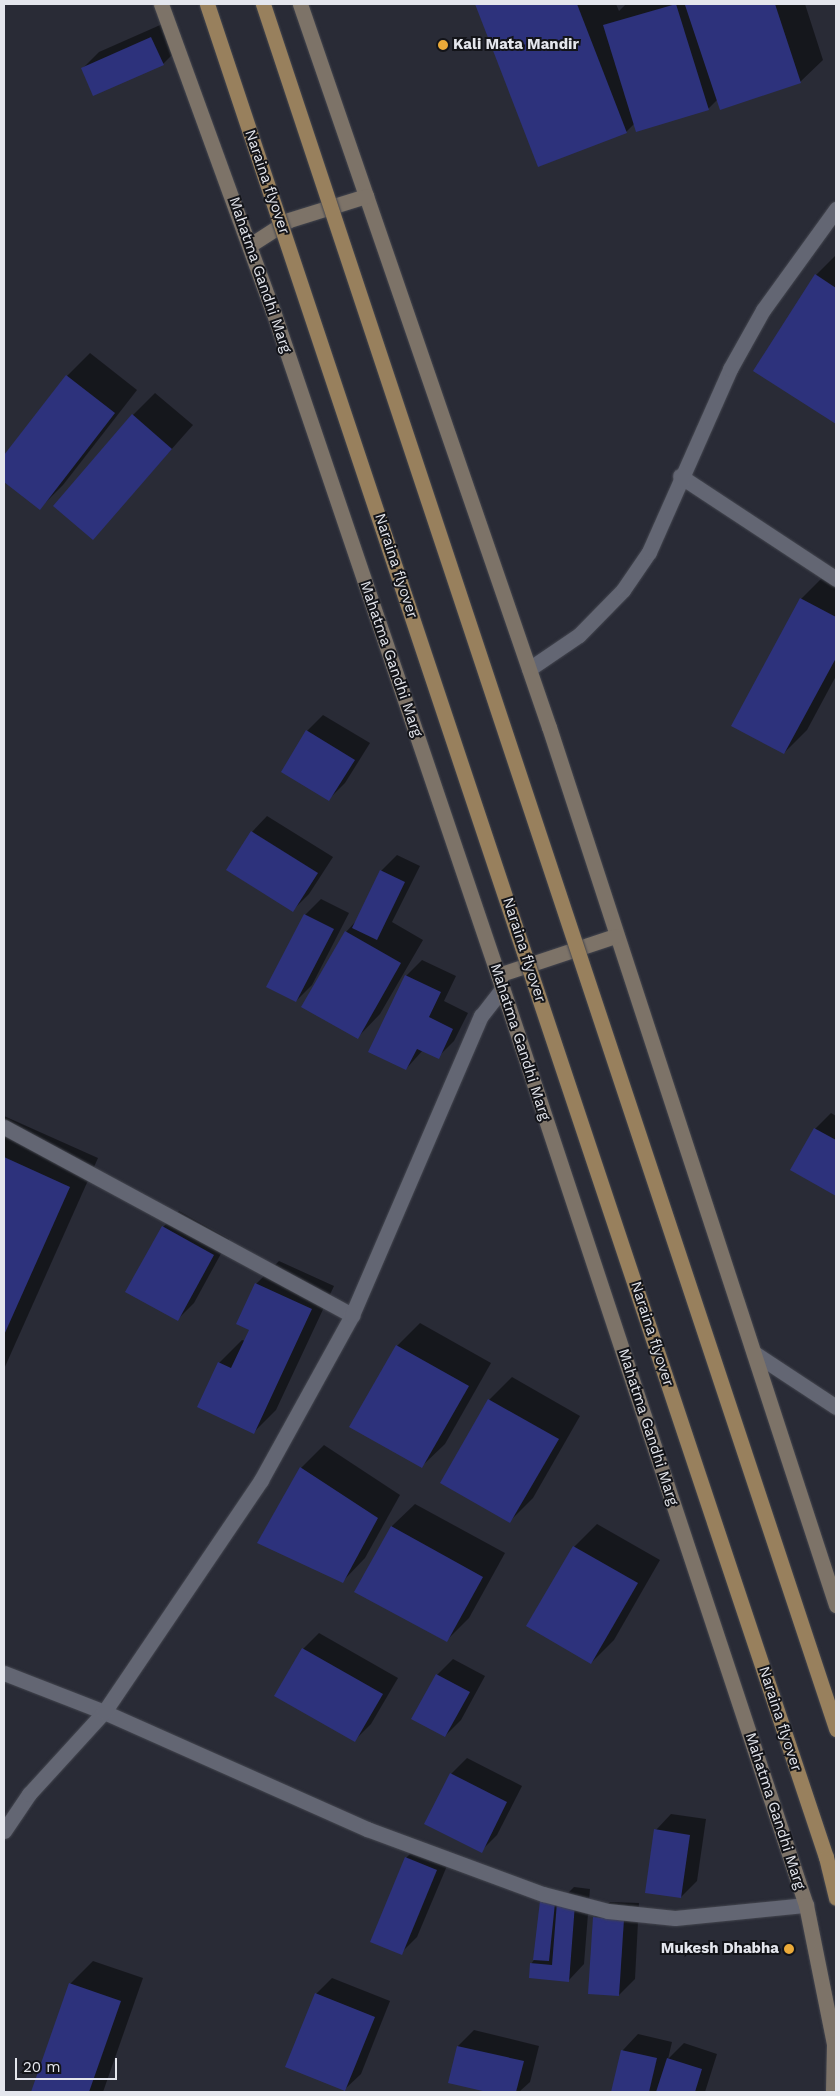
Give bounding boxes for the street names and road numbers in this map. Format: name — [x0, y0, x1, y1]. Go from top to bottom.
street label: Naraina flyover — [241, 127, 293, 237]
street label: Mahatma Gandhi Marg — [225, 194, 295, 356]
street label: Naraina flyover — [370, 511, 422, 621]
street label: Mahatma Gandhi Marg — [356, 578, 426, 740]
street label: Naraina flyover — [498, 895, 550, 1005]
street label: Mahatma Gandhi Marg — [486, 961, 554, 1123]
street label: Naraina flyover — [626, 1279, 678, 1389]
street label: Mahatma Gandhi Marg — [614, 1346, 682, 1508]
street label: Naraina flyover — [754, 1664, 806, 1774]
street label: Mahatma Gandhi Marg — [741, 1730, 809, 1892]

